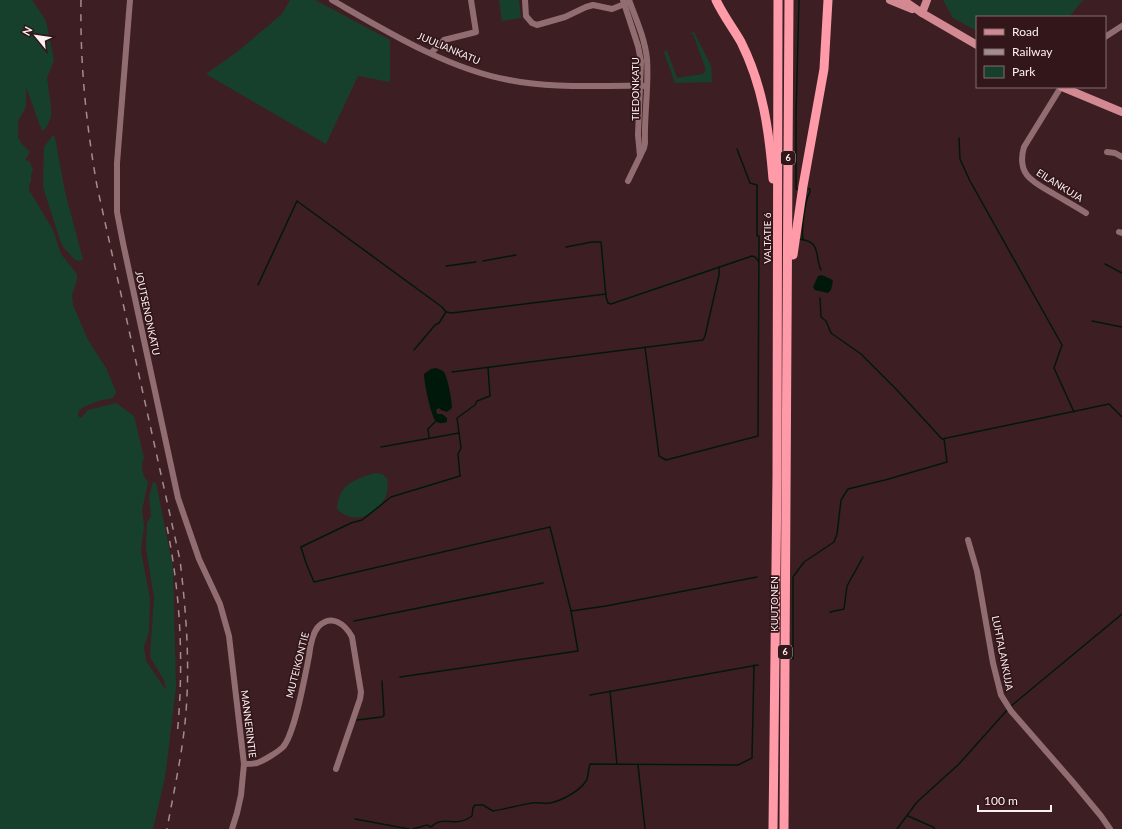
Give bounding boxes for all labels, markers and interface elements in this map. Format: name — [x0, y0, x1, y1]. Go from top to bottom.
north arrow — [16, 16, 56, 56]
legend — [976, 16, 1106, 88]
text: N — [19, 24, 35, 38]
text: Road — [1012, 24, 1039, 39]
street label: JUULIANKATU — [416, 29, 482, 67]
text: Railway — [1012, 44, 1053, 59]
street label: TIEDONKATU — [629, 57, 641, 121]
text: Park — [1012, 64, 1036, 79]
road number: 6 — [781, 151, 795, 165]
street label: EILANKUJA — [1034, 166, 1086, 204]
street label: VALTATIE 6 — [761, 212, 773, 264]
street label: JOUTSENONKATU — [133, 270, 163, 356]
street label: KUUTONEN — [768, 576, 780, 632]
street label: LUHTALANKUJA — [990, 615, 1016, 692]
street label: MUTEIKONTIE — [283, 631, 311, 699]
road number: 6 — [778, 645, 792, 659]
street label: MANNERINTIE — [239, 689, 259, 759]
scale bar — [978, 787, 1051, 813]
text: 100 m — [984, 793, 1018, 808]

